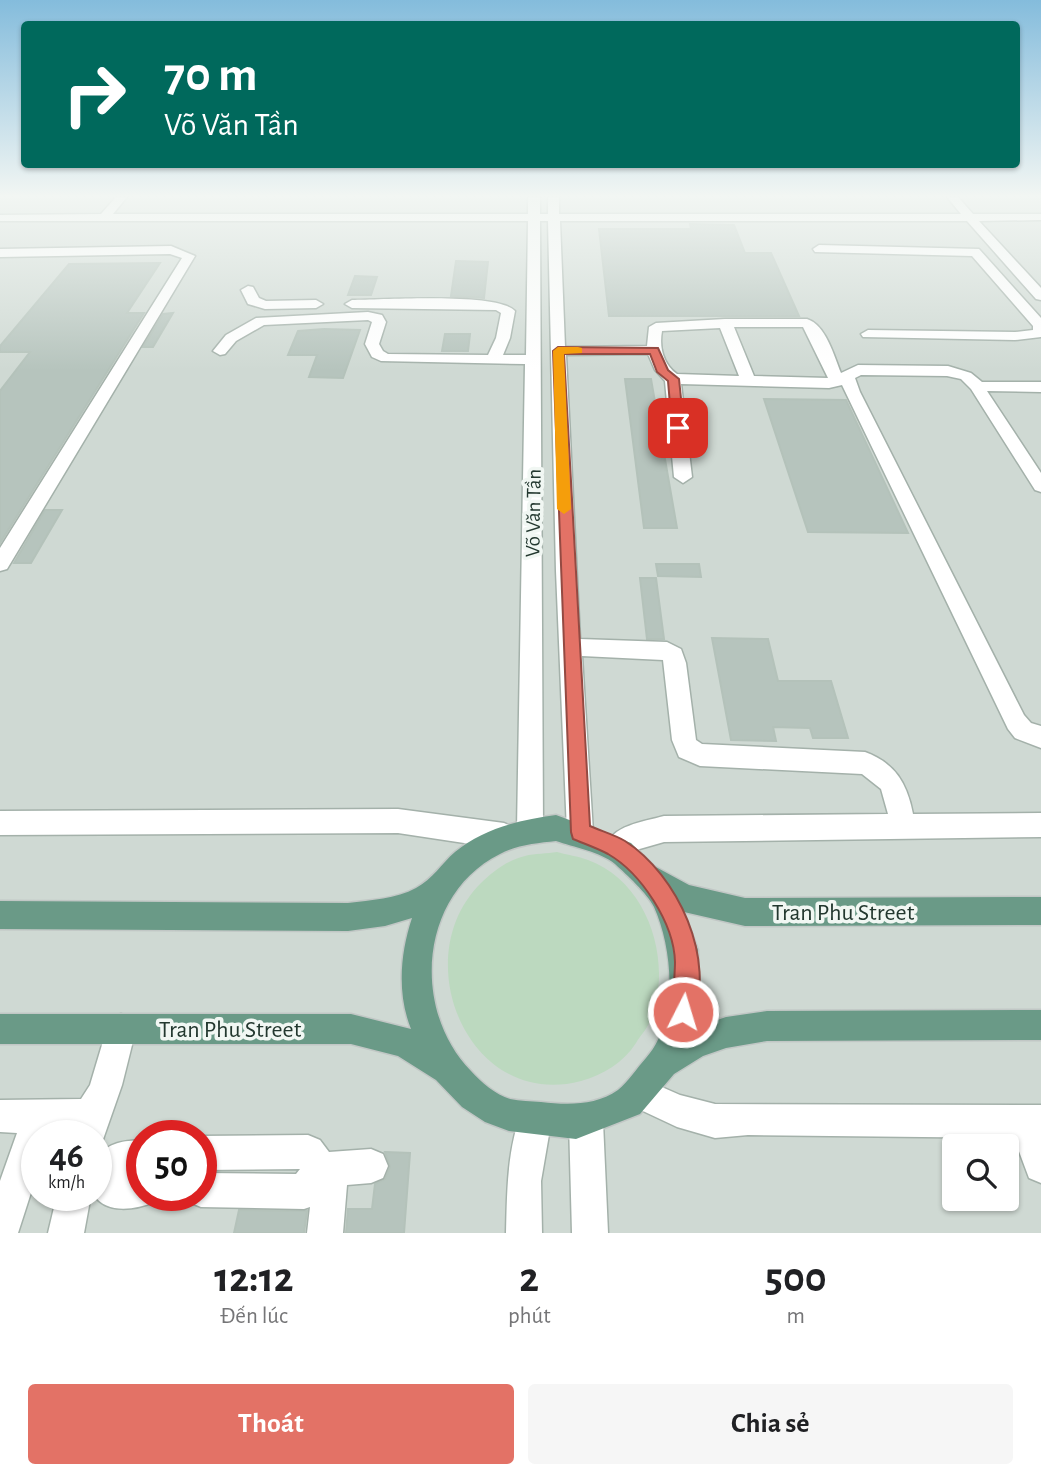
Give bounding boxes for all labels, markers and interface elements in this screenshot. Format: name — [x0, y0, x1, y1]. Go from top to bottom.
icon: right — [49, 49, 140, 140]
text: 70 m — [164, 51, 258, 100]
text: Võ Văn Tần — [164, 109, 299, 141]
pin — [648, 398, 708, 458]
icon: arrive — [659, 409, 697, 447]
street label: Võ Văn Tần — [522, 469, 545, 557]
street label: Tran Phu Street — [772, 901, 915, 925]
position arrow — [646, 975, 720, 1049]
street label: Tran Phu Street — [159, 1018, 302, 1042]
speed limit sign: 50 — [126, 1120, 217, 1211]
map controls — [942, 1134, 1019, 1211]
button: search — [942, 1134, 1019, 1211]
text: 46 — [49, 1139, 84, 1174]
text: km/h — [48, 1174, 85, 1192]
text: 12:12 — [214, 1257, 294, 1299]
text: 2 — [519, 1257, 539, 1299]
text: 500 — [765, 1257, 827, 1299]
text: Đến lúc — [220, 1305, 288, 1328]
text: phút — [508, 1305, 551, 1328]
text: m — [787, 1305, 805, 1328]
button: Thoát — [28, 1384, 514, 1464]
button: Chia sẻ — [528, 1384, 1013, 1464]

